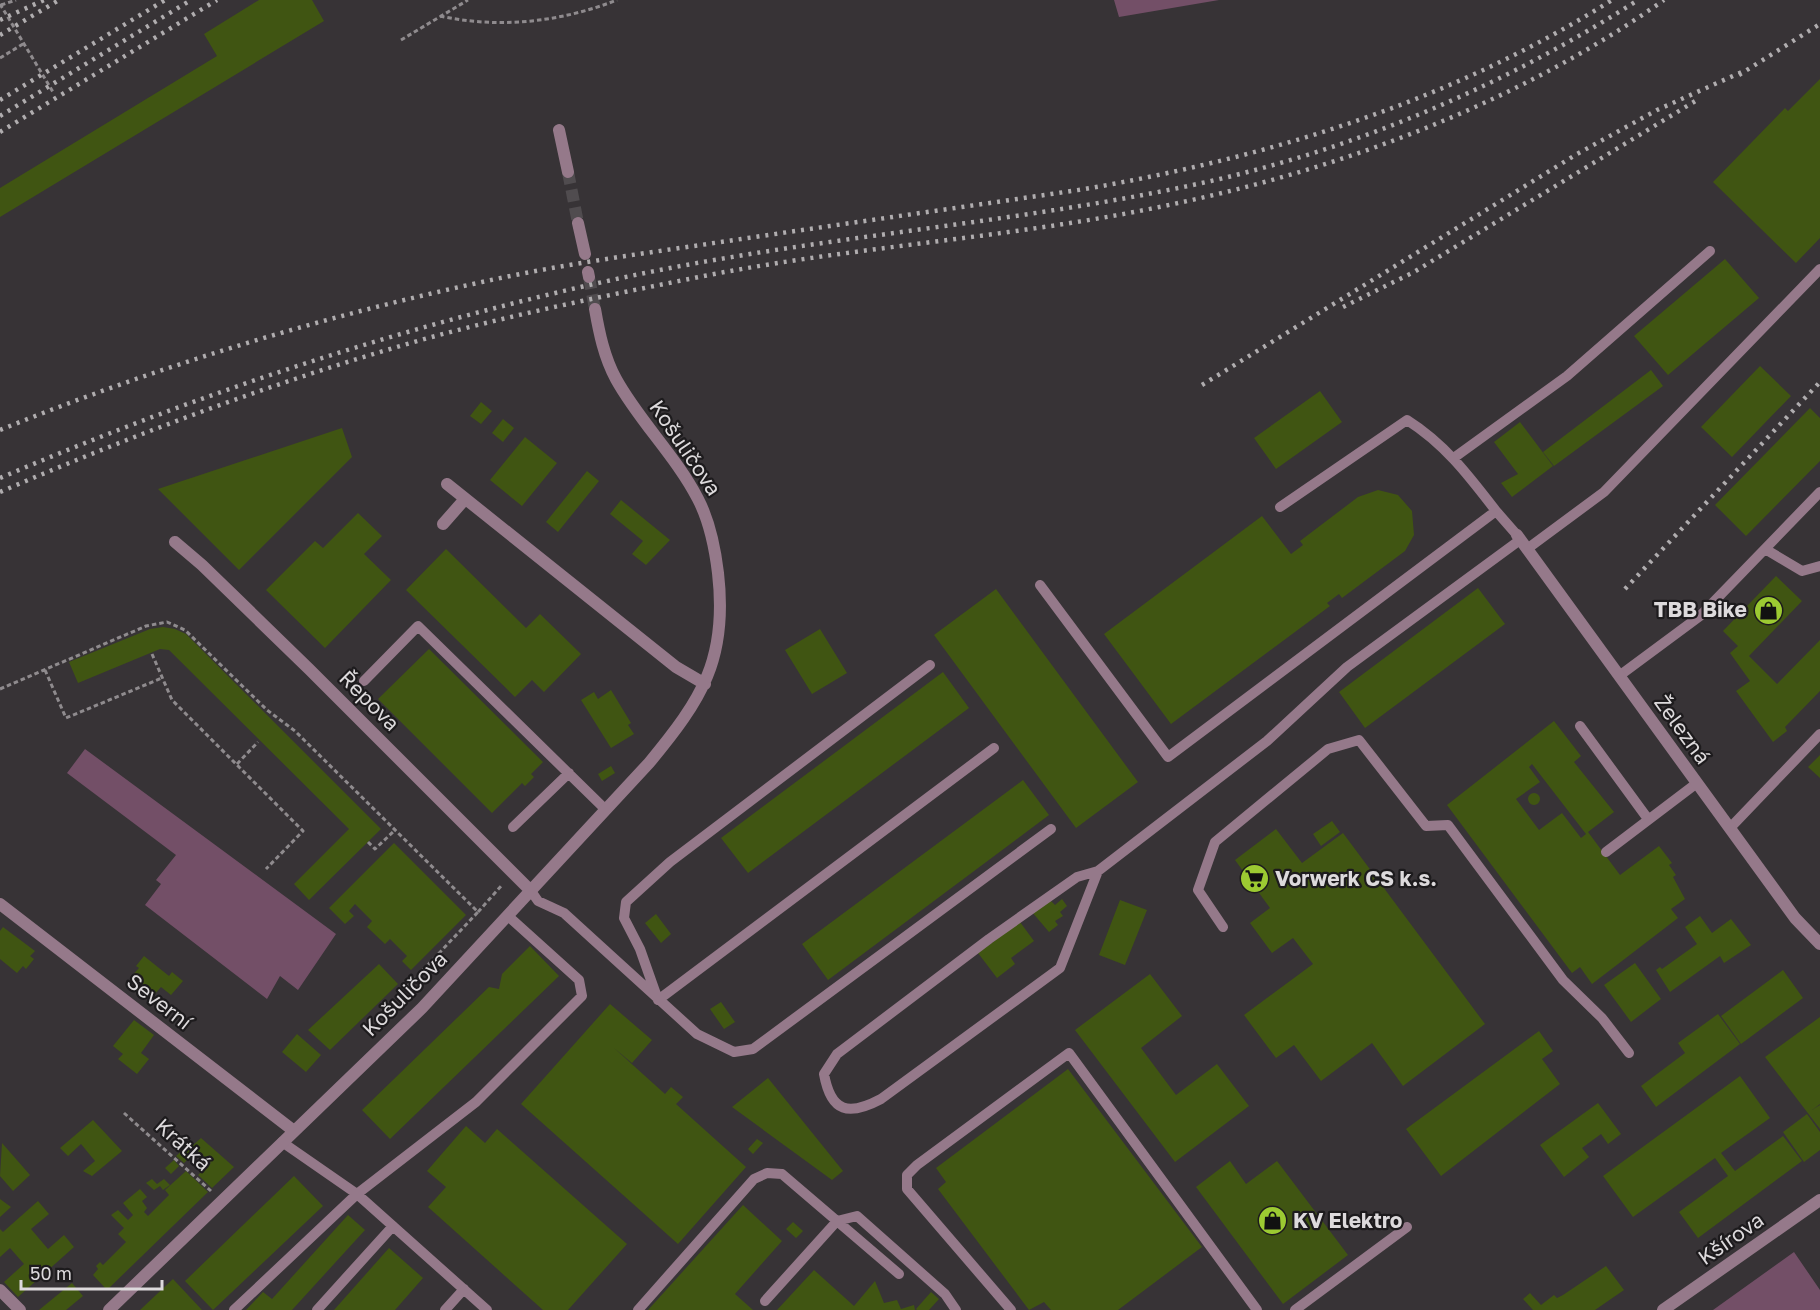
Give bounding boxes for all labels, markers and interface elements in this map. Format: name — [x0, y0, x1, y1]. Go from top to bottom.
street label: Košuličova — [644, 395, 727, 500]
shop icon: TBB Bike — [1752, 594, 1784, 626]
place label: TBB Bike — [1654, 596, 1747, 622]
street label: Řepova — [334, 665, 405, 736]
street label: Železná — [1649, 690, 1716, 769]
supermarket icon: Vorwerk CS k.s. — [1238, 863, 1270, 895]
place label: Vorwerk CS k.s. — [1275, 865, 1437, 891]
street label: Košuličova — [356, 945, 452, 1041]
street label: Severní — [122, 968, 198, 1036]
street label: Krátká — [150, 1112, 217, 1176]
shop icon: KV Elektro — [1256, 1205, 1288, 1237]
street label: Kšírova — [1693, 1206, 1768, 1270]
place label: KV Elektro — [1293, 1207, 1402, 1233]
scale bar — [21, 1253, 162, 1291]
text: 50 m — [30, 1262, 72, 1284]

